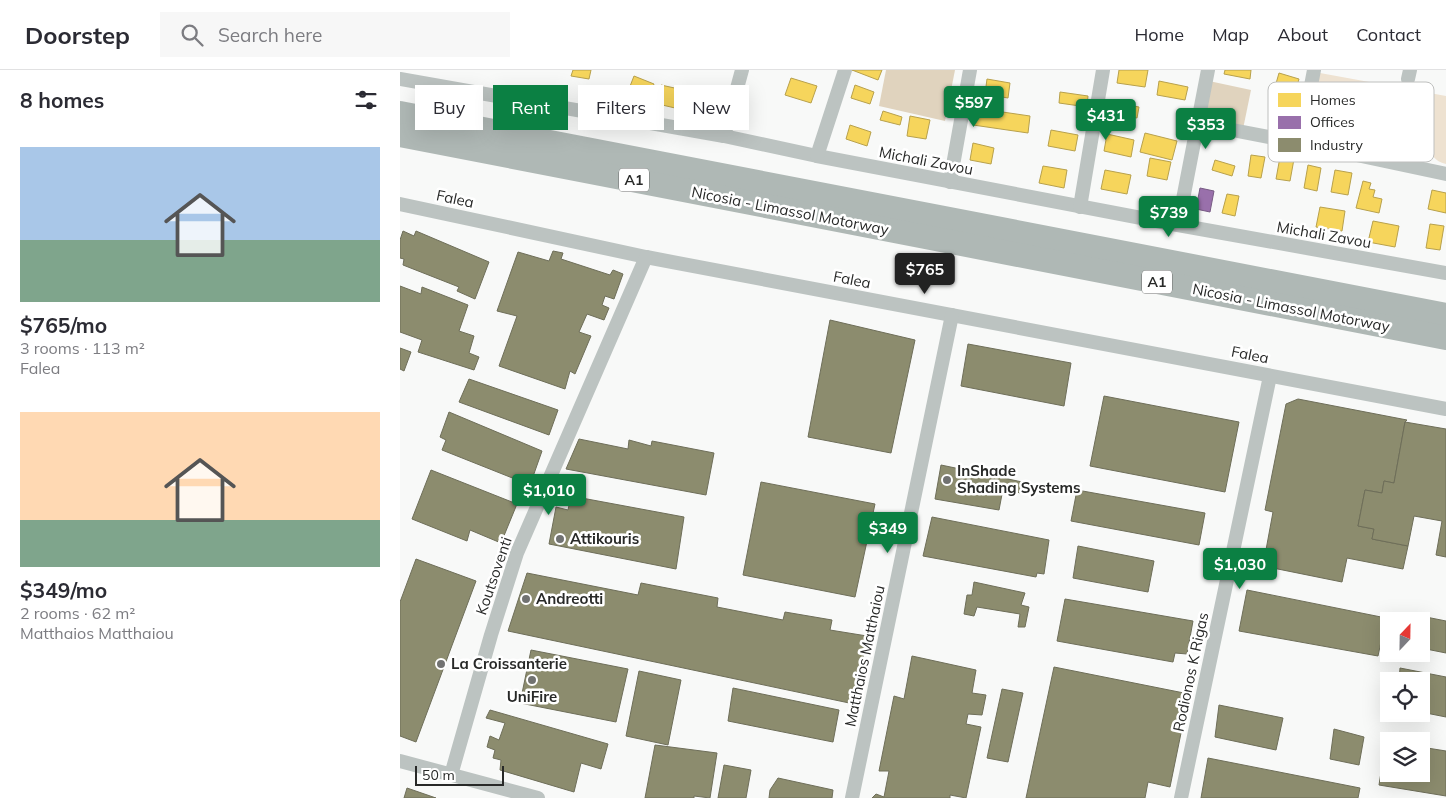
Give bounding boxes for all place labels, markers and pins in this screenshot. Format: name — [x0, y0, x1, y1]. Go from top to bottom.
pin: $597 — [944, 85, 1004, 128]
pin: $431 — [1076, 98, 1136, 141]
pin: $353 — [1176, 108, 1236, 150]
pin: $739 — [1139, 196, 1199, 238]
pin: $765 — [895, 252, 955, 295]
place label: InShade Shading Systems — [957, 461, 1081, 497]
pin: $1,010 — [508, 474, 590, 516]
marker: InShade Shading Systems — [941, 474, 953, 486]
pin: $349 — [858, 512, 918, 554]
place label: Attikouris — [570, 529, 639, 548]
marker: Attikouris — [554, 533, 566, 545]
pin: $1,030 — [1199, 548, 1281, 590]
place label: Andreotti — [536, 589, 603, 608]
marker: Andreotti — [520, 593, 532, 605]
place label: La Croissanterie — [451, 654, 567, 673]
marker: La Croissanterie — [435, 658, 447, 670]
marker: UniFire — [526, 674, 538, 686]
place label: UniFire — [507, 687, 557, 706]

